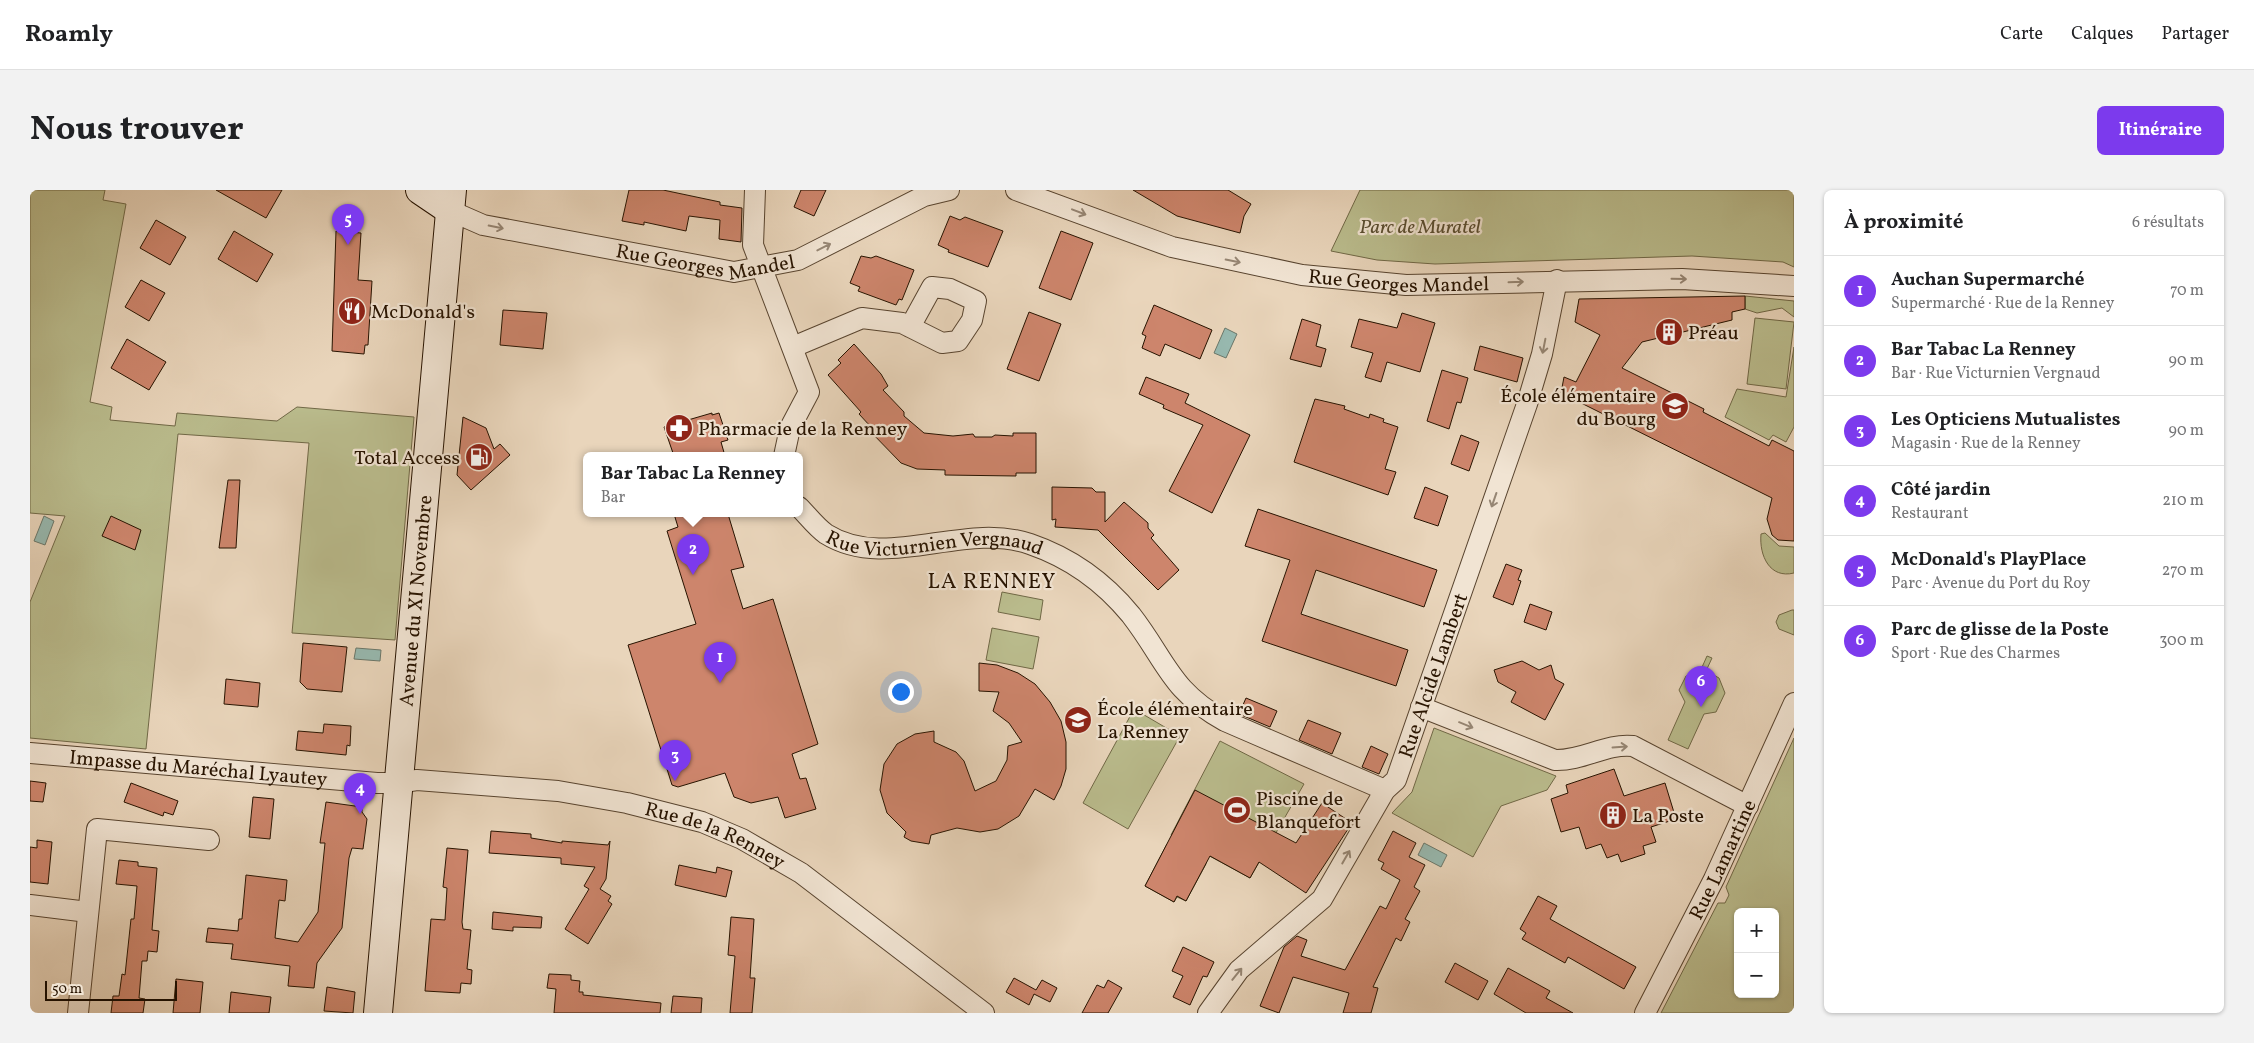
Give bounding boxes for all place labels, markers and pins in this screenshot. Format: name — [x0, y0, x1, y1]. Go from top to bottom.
pin: 5 — [332, 204, 364, 245]
restaurant icon: McDonald's — [337, 296, 367, 326]
place label: McDonald's — [371, 299, 475, 327]
building icon: Préau — [1654, 317, 1684, 347]
place label: Préau — [1688, 320, 1739, 348]
place label: École élémentaire du Bourg — [1500, 383, 1656, 434]
school or university icon: École élémentaire du Bourg — [1660, 391, 1690, 421]
pharmacy icon: Pharmacie de la Renney — [664, 413, 694, 443]
place label: Pharmacie de la Renney — [698, 416, 908, 444]
fuel station icon: Total Access — [464, 442, 494, 472]
place label: Total Access — [354, 445, 460, 473]
pin: 2 — [677, 534, 709, 575]
pin: 1 — [704, 642, 736, 683]
pin: 6 — [1685, 666, 1717, 707]
place label: École élémentaire La Renney — [1097, 696, 1253, 747]
school or university icon: École élémentaire La Renney — [1063, 705, 1093, 735]
pin: 3 — [659, 740, 691, 781]
pin: 4 — [344, 773, 376, 814]
place label: Piscine de Blanquefort — [1256, 786, 1361, 837]
sports icon: Piscine de Blanquefort — [1222, 795, 1252, 825]
building icon: La Poste — [1598, 800, 1628, 830]
place label: La Poste — [1632, 803, 1704, 831]

